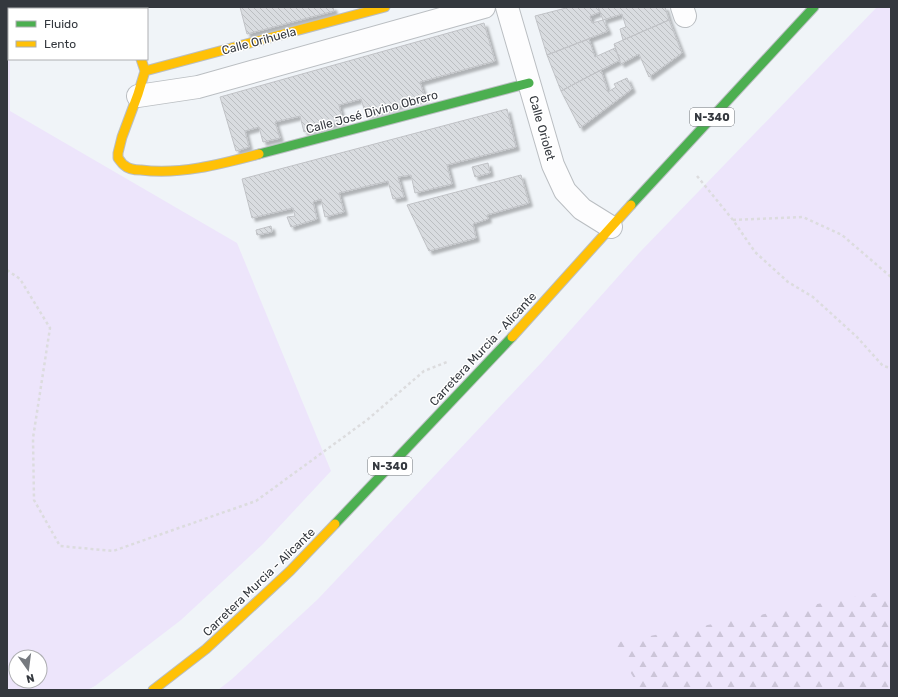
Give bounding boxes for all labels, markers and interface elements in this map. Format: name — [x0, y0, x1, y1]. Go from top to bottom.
legend — [8, 8, 148, 60]
text: Fluido — [44, 17, 78, 31]
street label: Calle Orihuela — [220, 24, 298, 58]
text: Lento — [44, 37, 76, 51]
street label: Calle José Divino Obrero — [305, 88, 440, 136]
street label: Calle Oriolet — [526, 94, 558, 162]
road number: N-340 — [690, 108, 734, 126]
street label: Carretera Murcia - Alicante — [427, 289, 540, 409]
road number: N-340 — [368, 457, 412, 475]
street label: Carretera Murcia - Alicante — [200, 525, 318, 639]
north arrow — [8, 649, 48, 689]
text: N — [25, 671, 36, 686]

